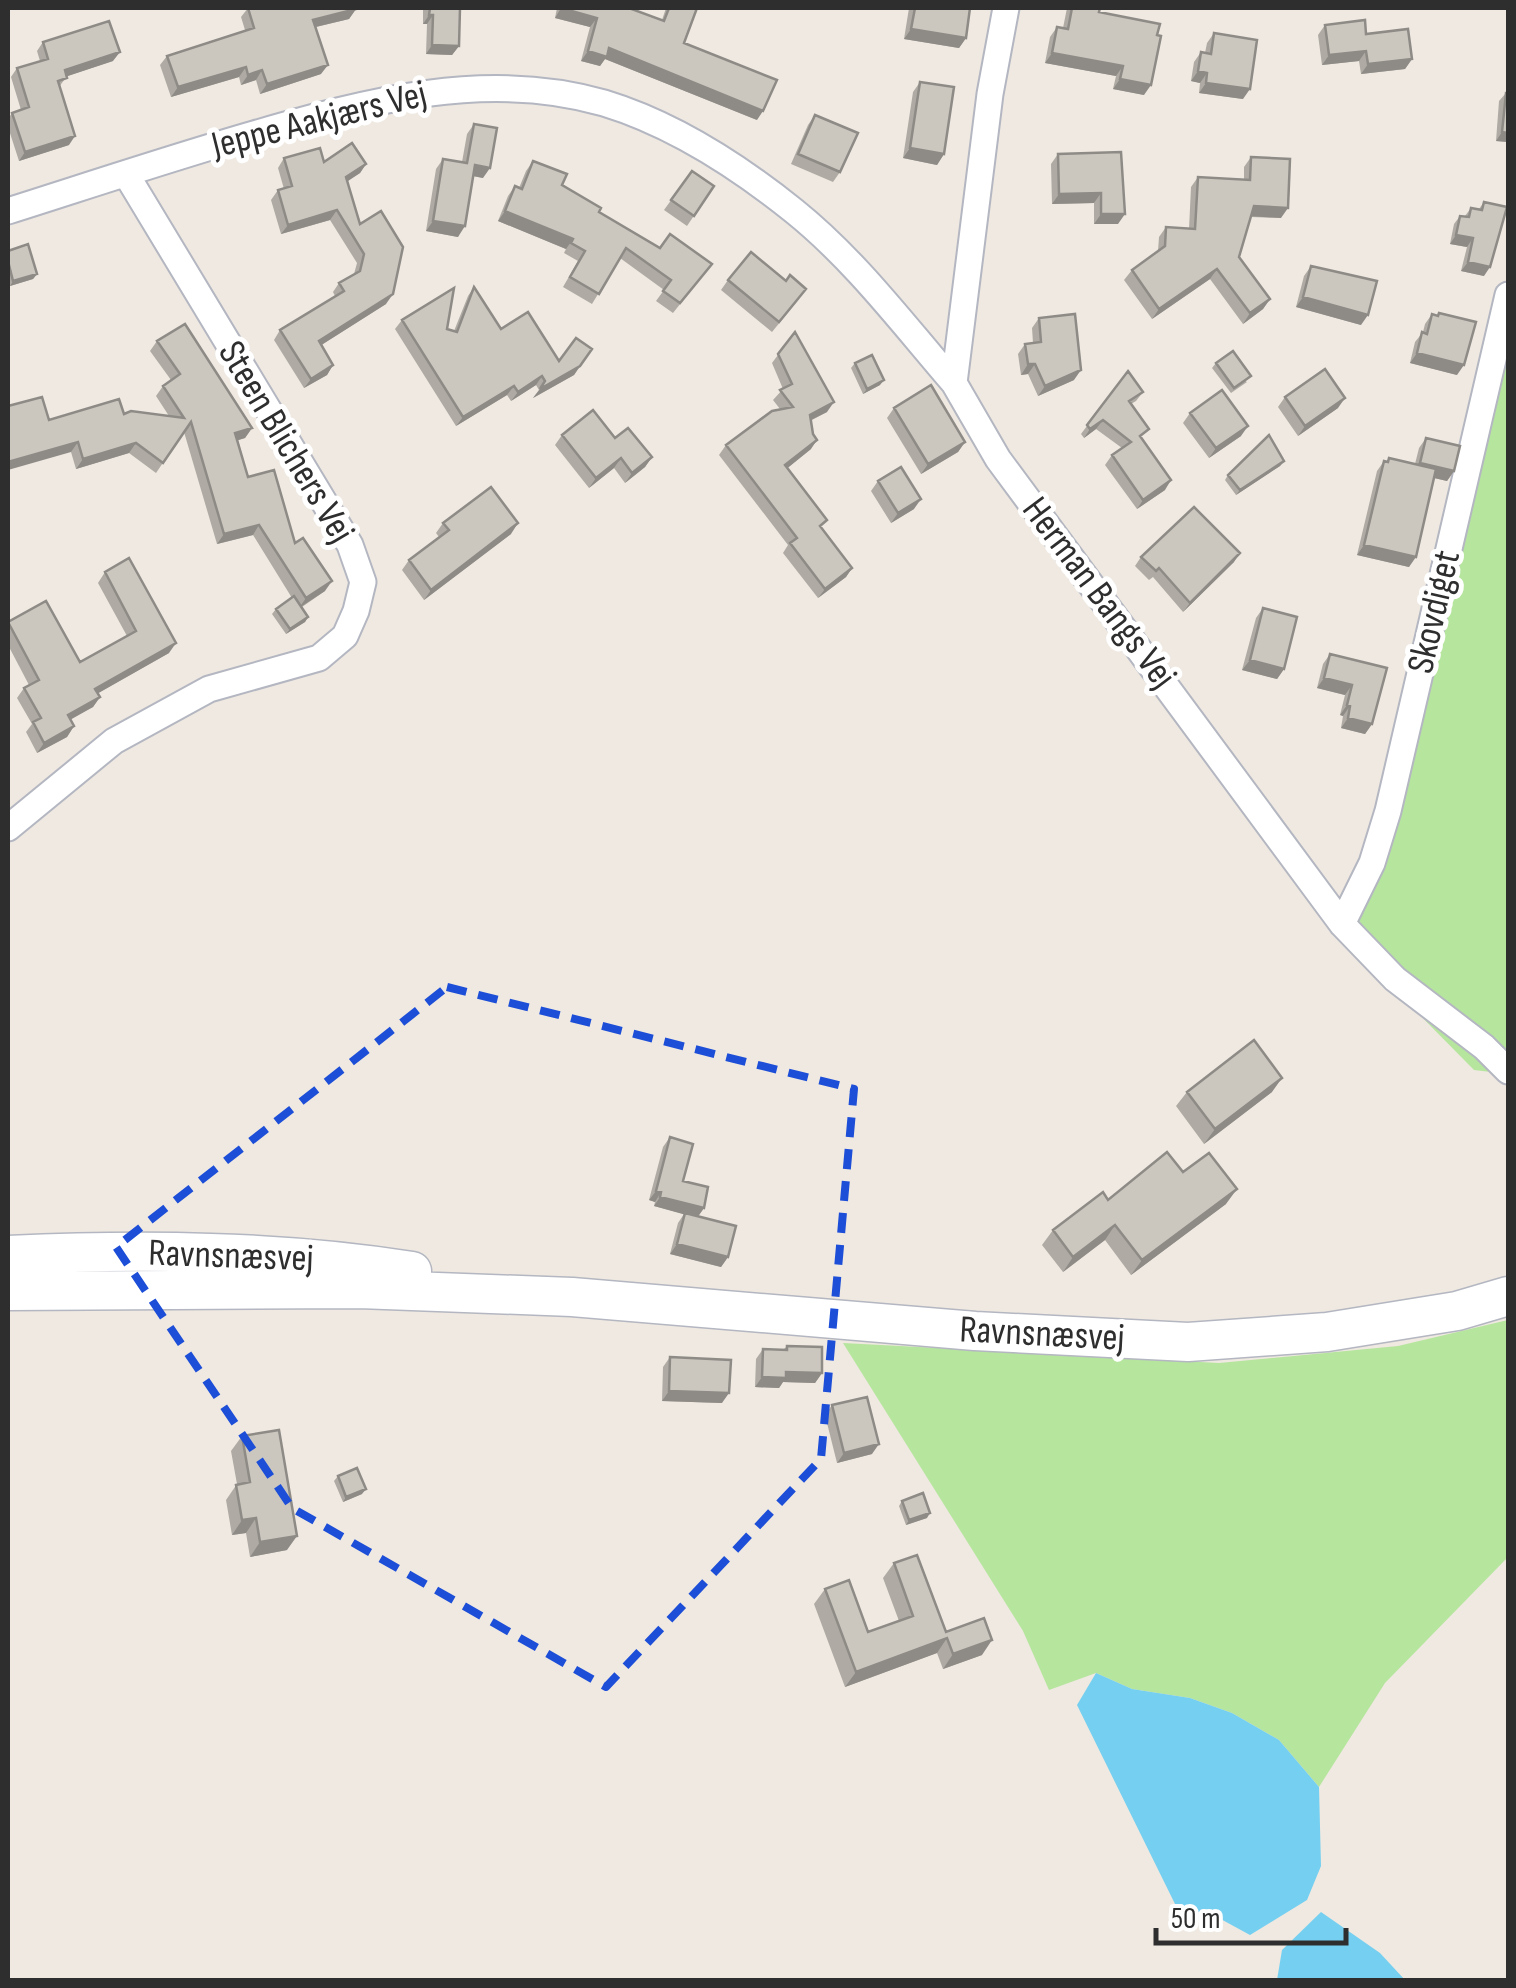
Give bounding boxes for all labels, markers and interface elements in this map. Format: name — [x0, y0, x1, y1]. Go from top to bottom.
street label: Jeppe Aakjærs Vej — [206, 72, 431, 169]
street label: Steen Blichers Vej — [208, 333, 364, 551]
street label: Herman Bangs Vej — [1013, 489, 1185, 697]
street label: Skovdiget — [1398, 546, 1470, 678]
street label: Ravnsnæsvej — [148, 1231, 314, 1281]
street label: Ravnsnæsvej — [958, 1307, 1126, 1361]
scale bar — [1156, 1883, 1346, 1945]
text: 50 m — [1171, 1901, 1220, 1937]

